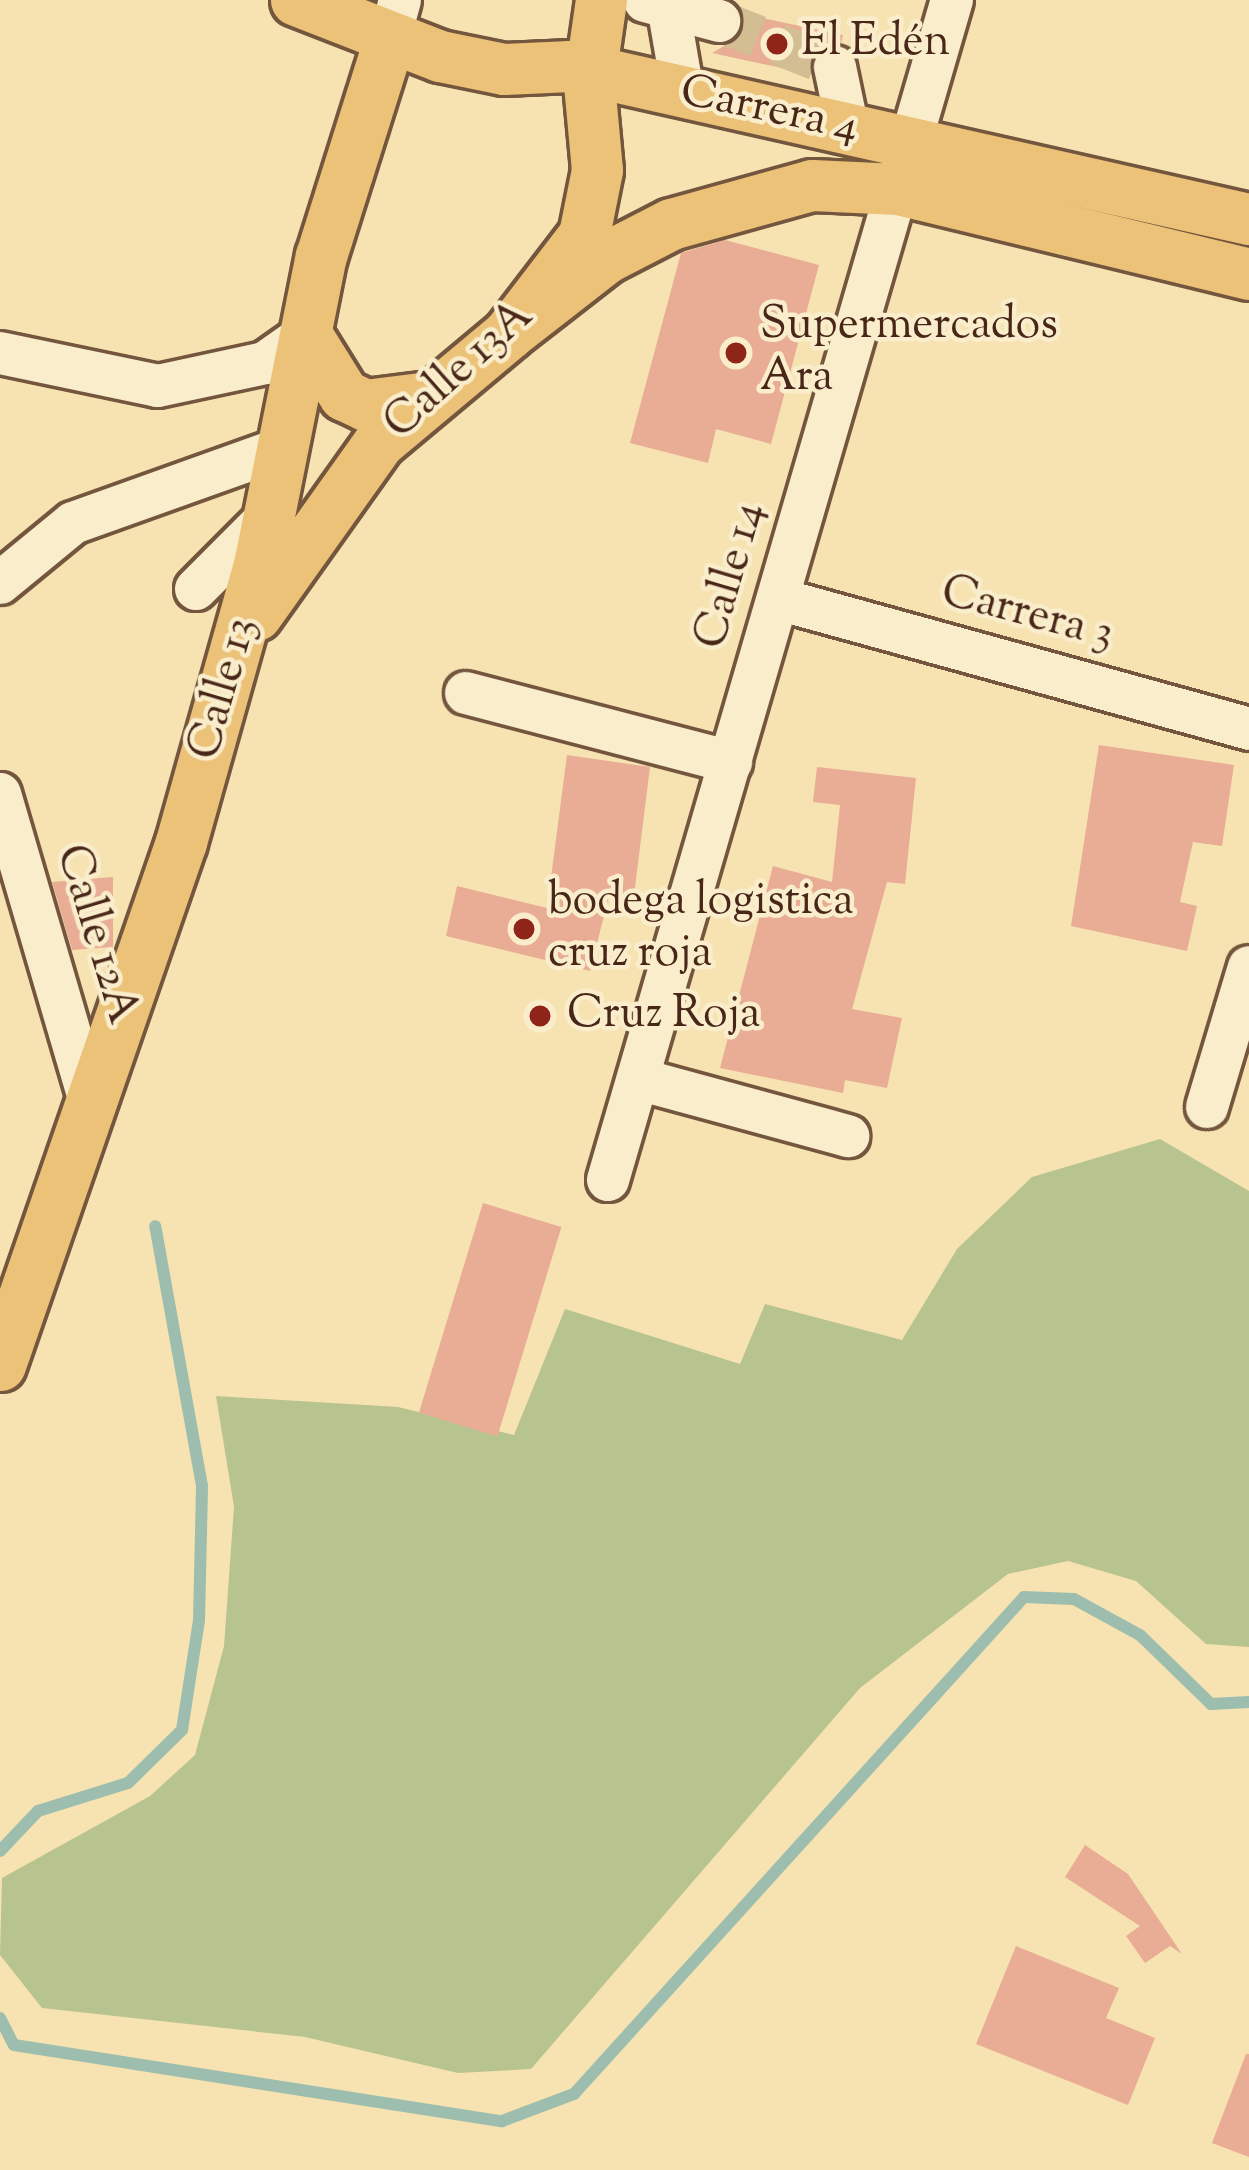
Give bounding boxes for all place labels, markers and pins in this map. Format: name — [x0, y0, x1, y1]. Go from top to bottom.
place label: El Edén — [801, 17, 950, 71]
marker: El Edén — [764, 31, 790, 57]
place label: Supermercados Ara — [760, 300, 1058, 406]
marker: Supermercados Ara — [723, 340, 749, 366]
place label: bodega logistica cruz roja — [548, 876, 854, 982]
marker: bodega logistica cruz roja — [511, 916, 537, 942]
place label: Cruz Roja — [567, 989, 761, 1043]
marker: Cruz Roja — [524, 1000, 556, 1032]

